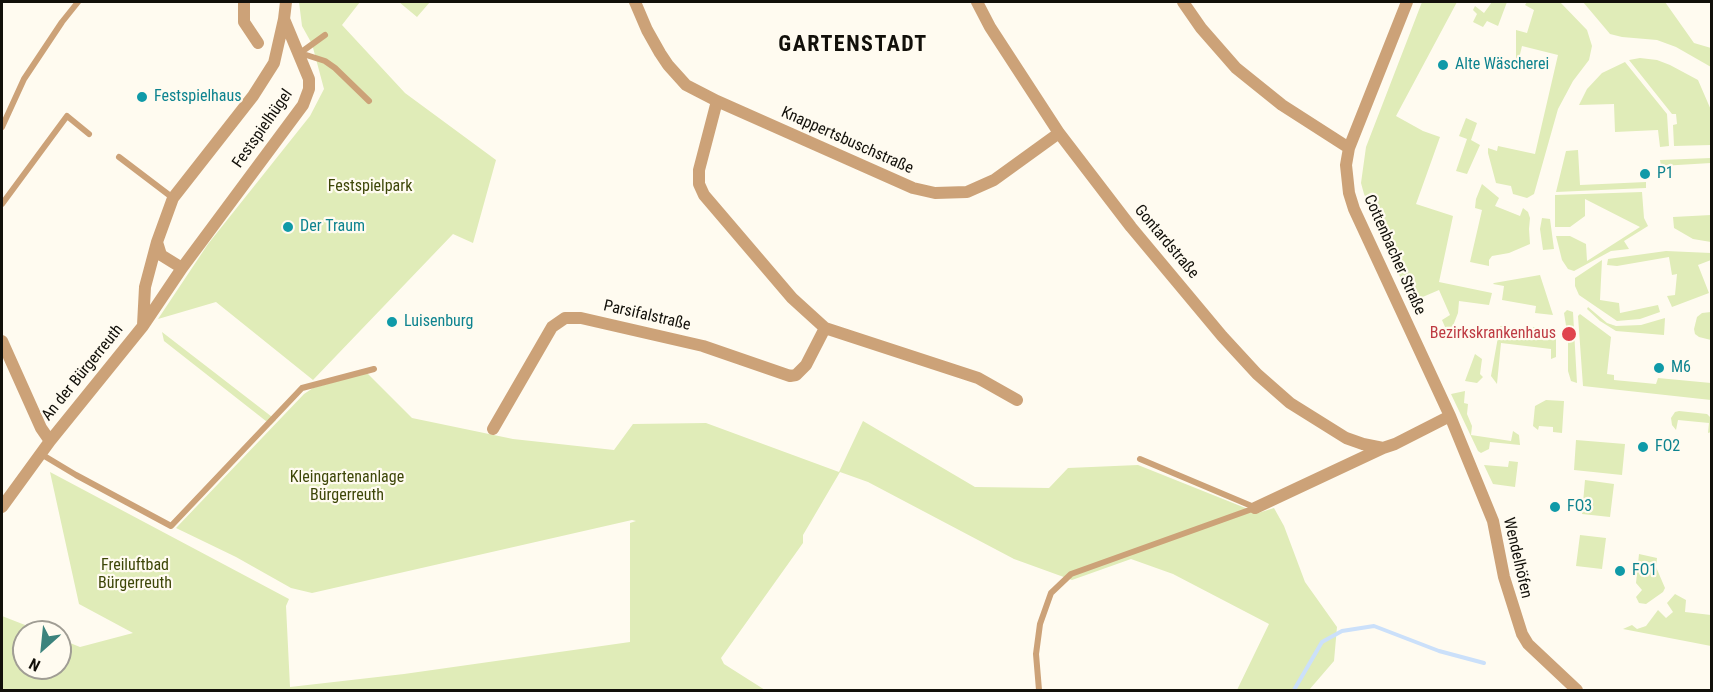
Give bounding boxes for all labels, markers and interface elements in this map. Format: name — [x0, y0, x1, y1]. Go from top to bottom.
district label: GARTENSTADT — [778, 32, 928, 58]
place label: Alte Wäscherei — [1455, 55, 1549, 75]
marker: Alte Wäscherei — [1436, 58, 1450, 72]
street label: Festspielhügel — [229, 86, 297, 172]
place label: Festspielhaus — [154, 87, 242, 107]
marker: Festspielhaus — [135, 90, 149, 104]
street label: Knappertsbuschstraße — [778, 103, 916, 179]
place label: P1 — [1657, 164, 1674, 184]
marker: P1 — [1638, 167, 1652, 181]
park label: Festspielpark — [328, 177, 412, 197]
street label: Cottenbacher Straße — [1359, 192, 1429, 318]
street label: Gontardstraße — [1130, 201, 1202, 283]
place label: Der Traum — [300, 217, 365, 237]
marker: Der Traum — [281, 220, 295, 234]
street label: Parsifalstraße — [602, 297, 692, 335]
place label: Luisenburg — [404, 312, 473, 332]
marker: Luisenburg — [385, 315, 399, 329]
street label: An der Bürgerreuth — [38, 321, 128, 425]
place label: Bezirkskrankenhaus — [1430, 324, 1556, 344]
marker: Bezirkskrankenhaus — [1560, 325, 1578, 343]
place label: M6 — [1671, 358, 1691, 378]
marker: M6 — [1652, 361, 1666, 375]
place label: FO2 — [1655, 437, 1680, 457]
marker: FO2 — [1636, 440, 1650, 454]
park label: Kleingartenanlage Bürgerreuth — [290, 468, 404, 506]
place label: FO3 — [1567, 497, 1592, 517]
marker: FO3 — [1548, 500, 1562, 514]
street label: Wendelhöfen — [1498, 516, 1536, 600]
park label: Freiluftbad Bürgerreuth — [98, 556, 172, 594]
place label: FO1 — [1632, 561, 1657, 581]
marker: FO1 — [1613, 564, 1627, 578]
north arrow — [12, 620, 72, 680]
text: N — [26, 654, 43, 675]

